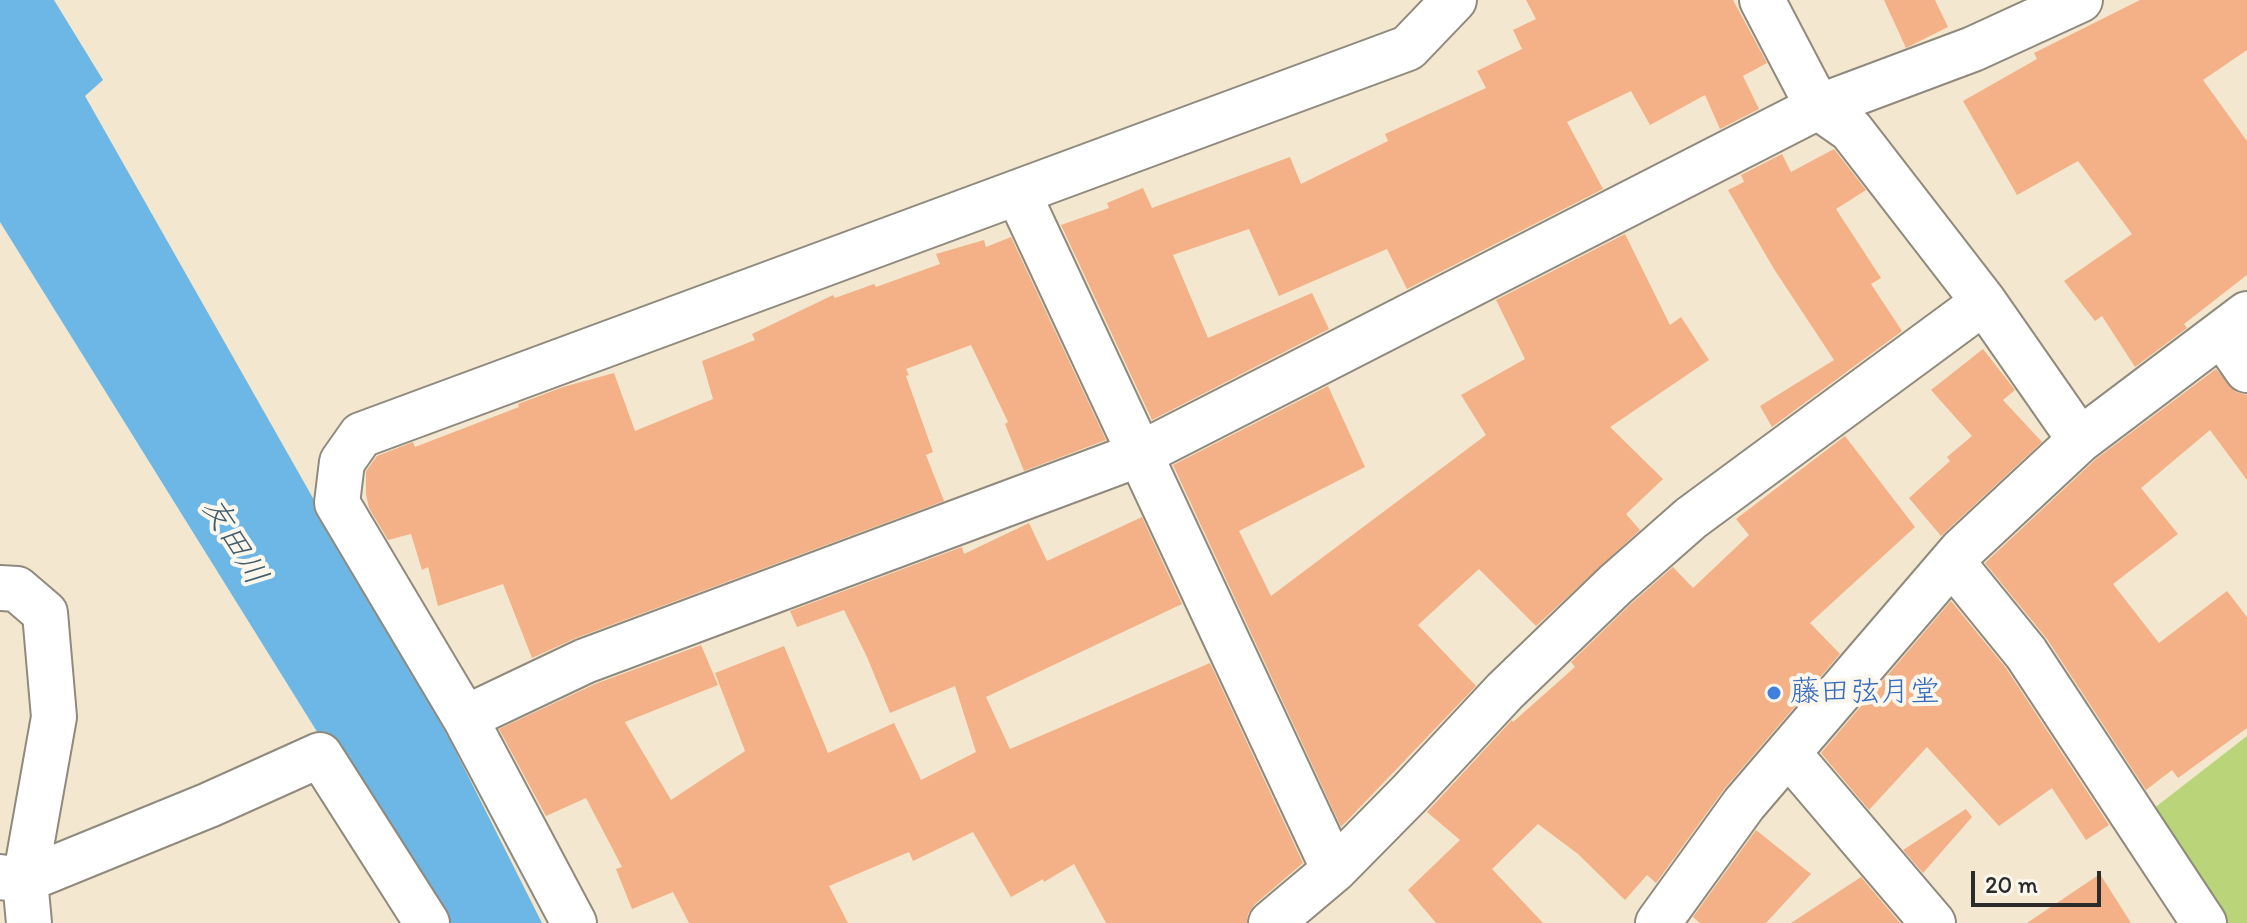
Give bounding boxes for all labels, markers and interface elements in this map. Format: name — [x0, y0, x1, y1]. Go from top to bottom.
water label: 友田川 — [192, 491, 274, 593]
place label: 藤田弦月堂 — [1790, 675, 1940, 711]
marker: 藤田弦月堂 — [1765, 684, 1783, 702]
scale bar — [1975, 855, 2105, 905]
text: 20 m — [1985, 870, 2038, 899]

